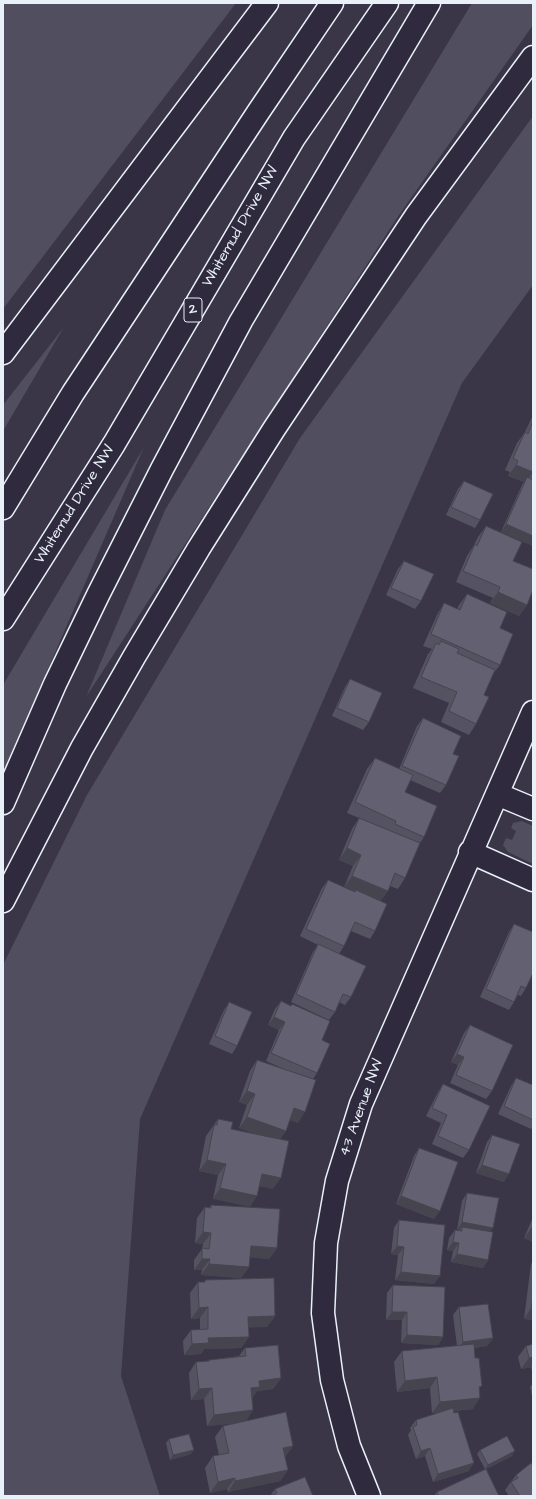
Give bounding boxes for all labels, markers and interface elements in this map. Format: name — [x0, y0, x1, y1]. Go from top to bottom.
street label: Whitemud Drive NW — [199, 163, 283, 291]
road number: 2 — [184, 298, 202, 322]
street label: Whitemud Drive NW — [31, 442, 119, 568]
street label: 43 Avenue NW — [336, 1057, 388, 1159]

